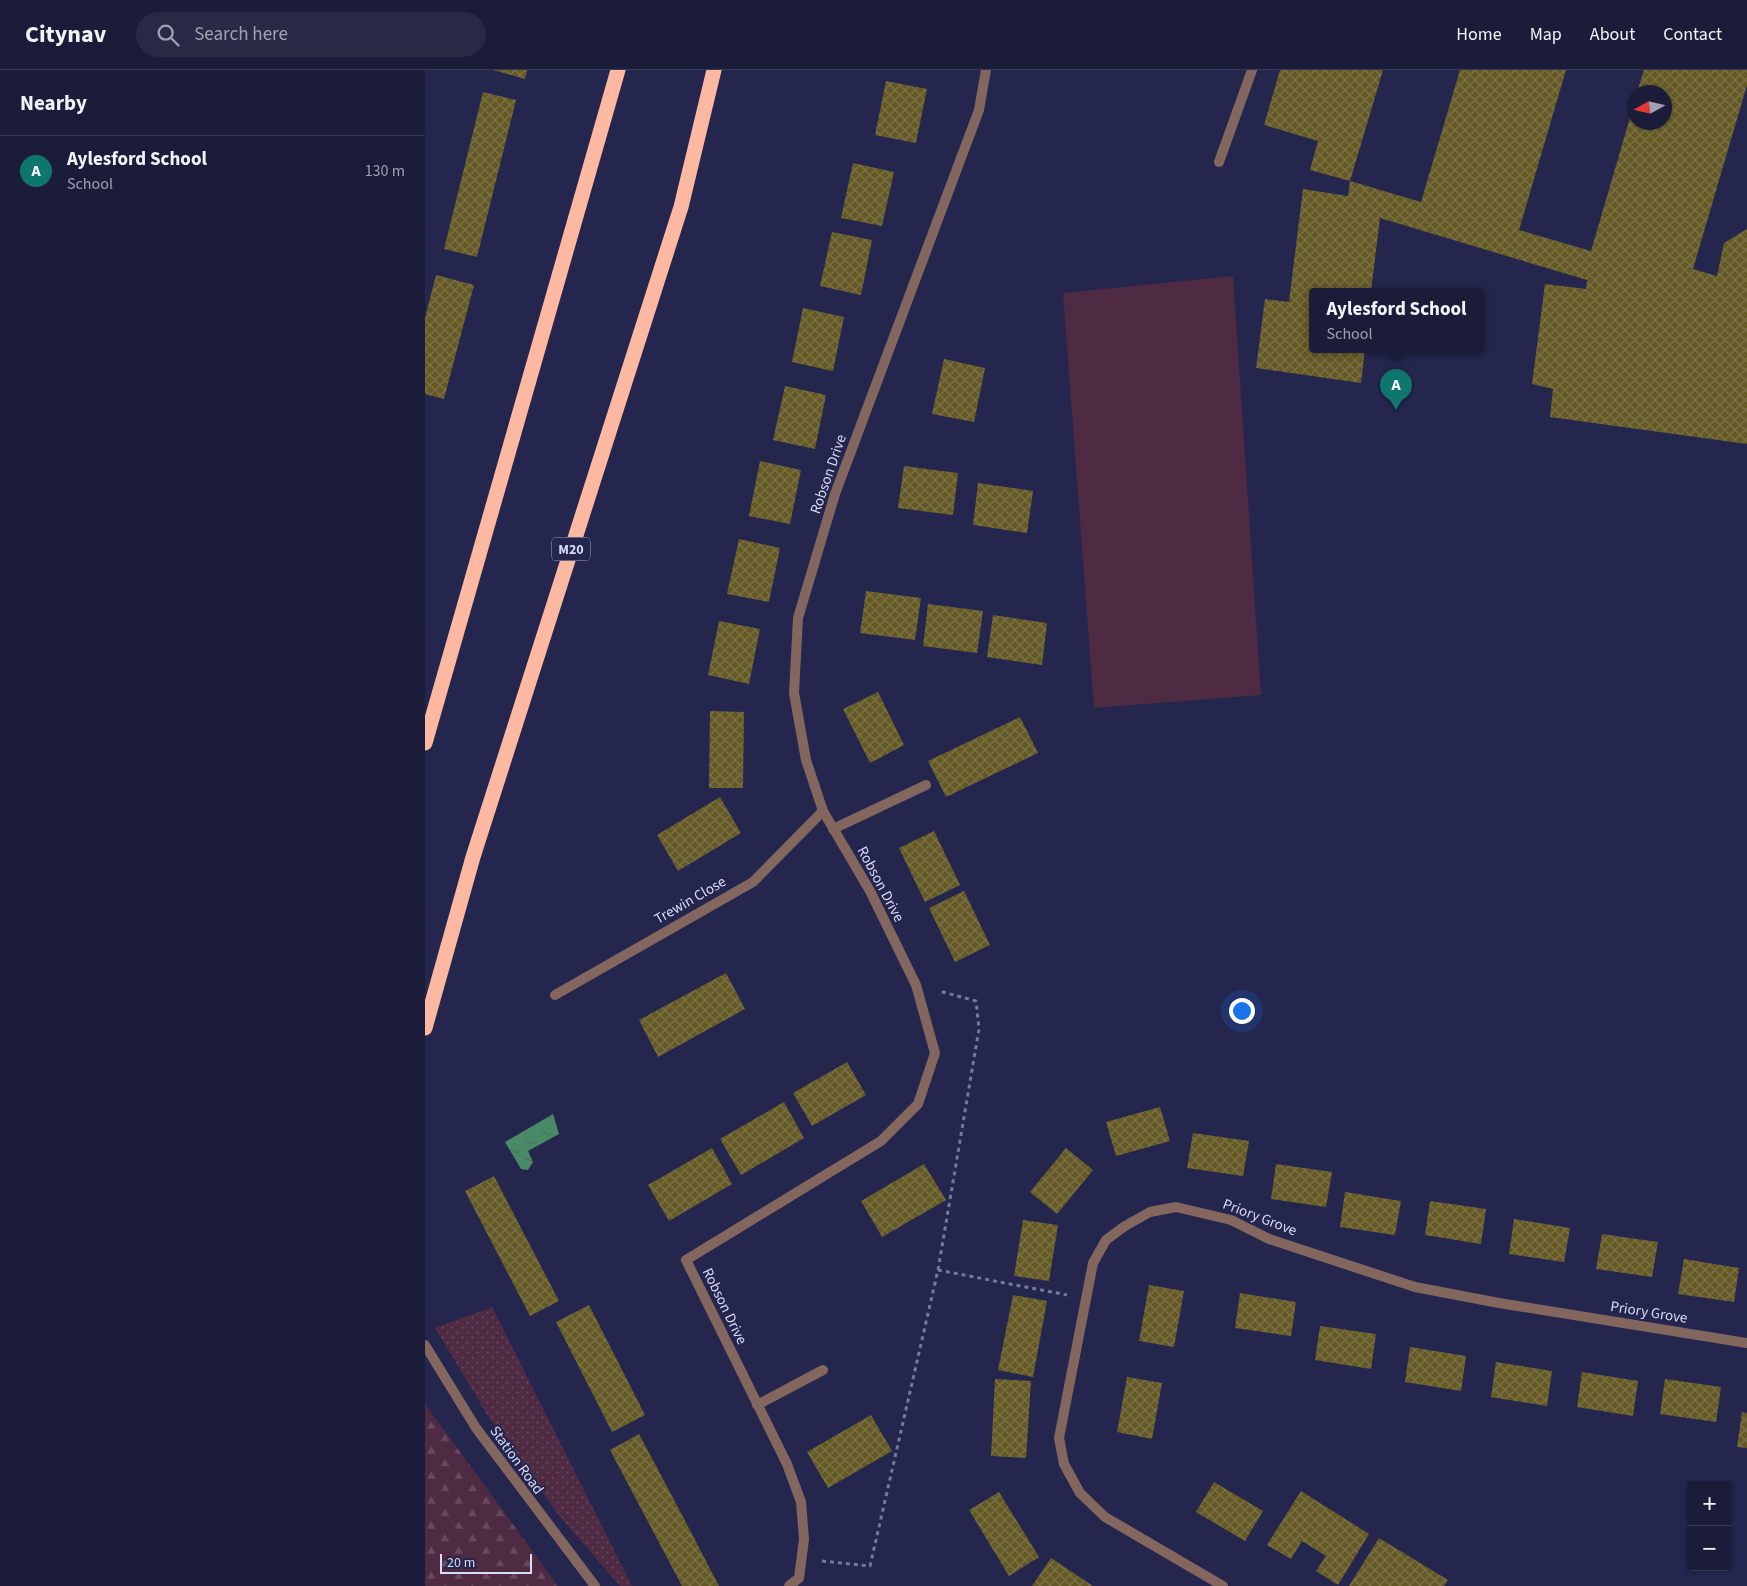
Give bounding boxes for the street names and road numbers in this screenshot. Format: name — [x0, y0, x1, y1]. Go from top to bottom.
street label: Robson Drive — [805, 432, 852, 517]
road number: M20 — [552, 538, 590, 560]
street label: Robson Drive — [852, 843, 909, 926]
street label: Trewin Close — [650, 871, 730, 929]
street label: Priory Grove — [1220, 1194, 1300, 1241]
street label: Robson Drive — [697, 1264, 752, 1348]
street label: Priory Grove — [1609, 1296, 1689, 1329]
street label: Station Road — [485, 1422, 549, 1499]

